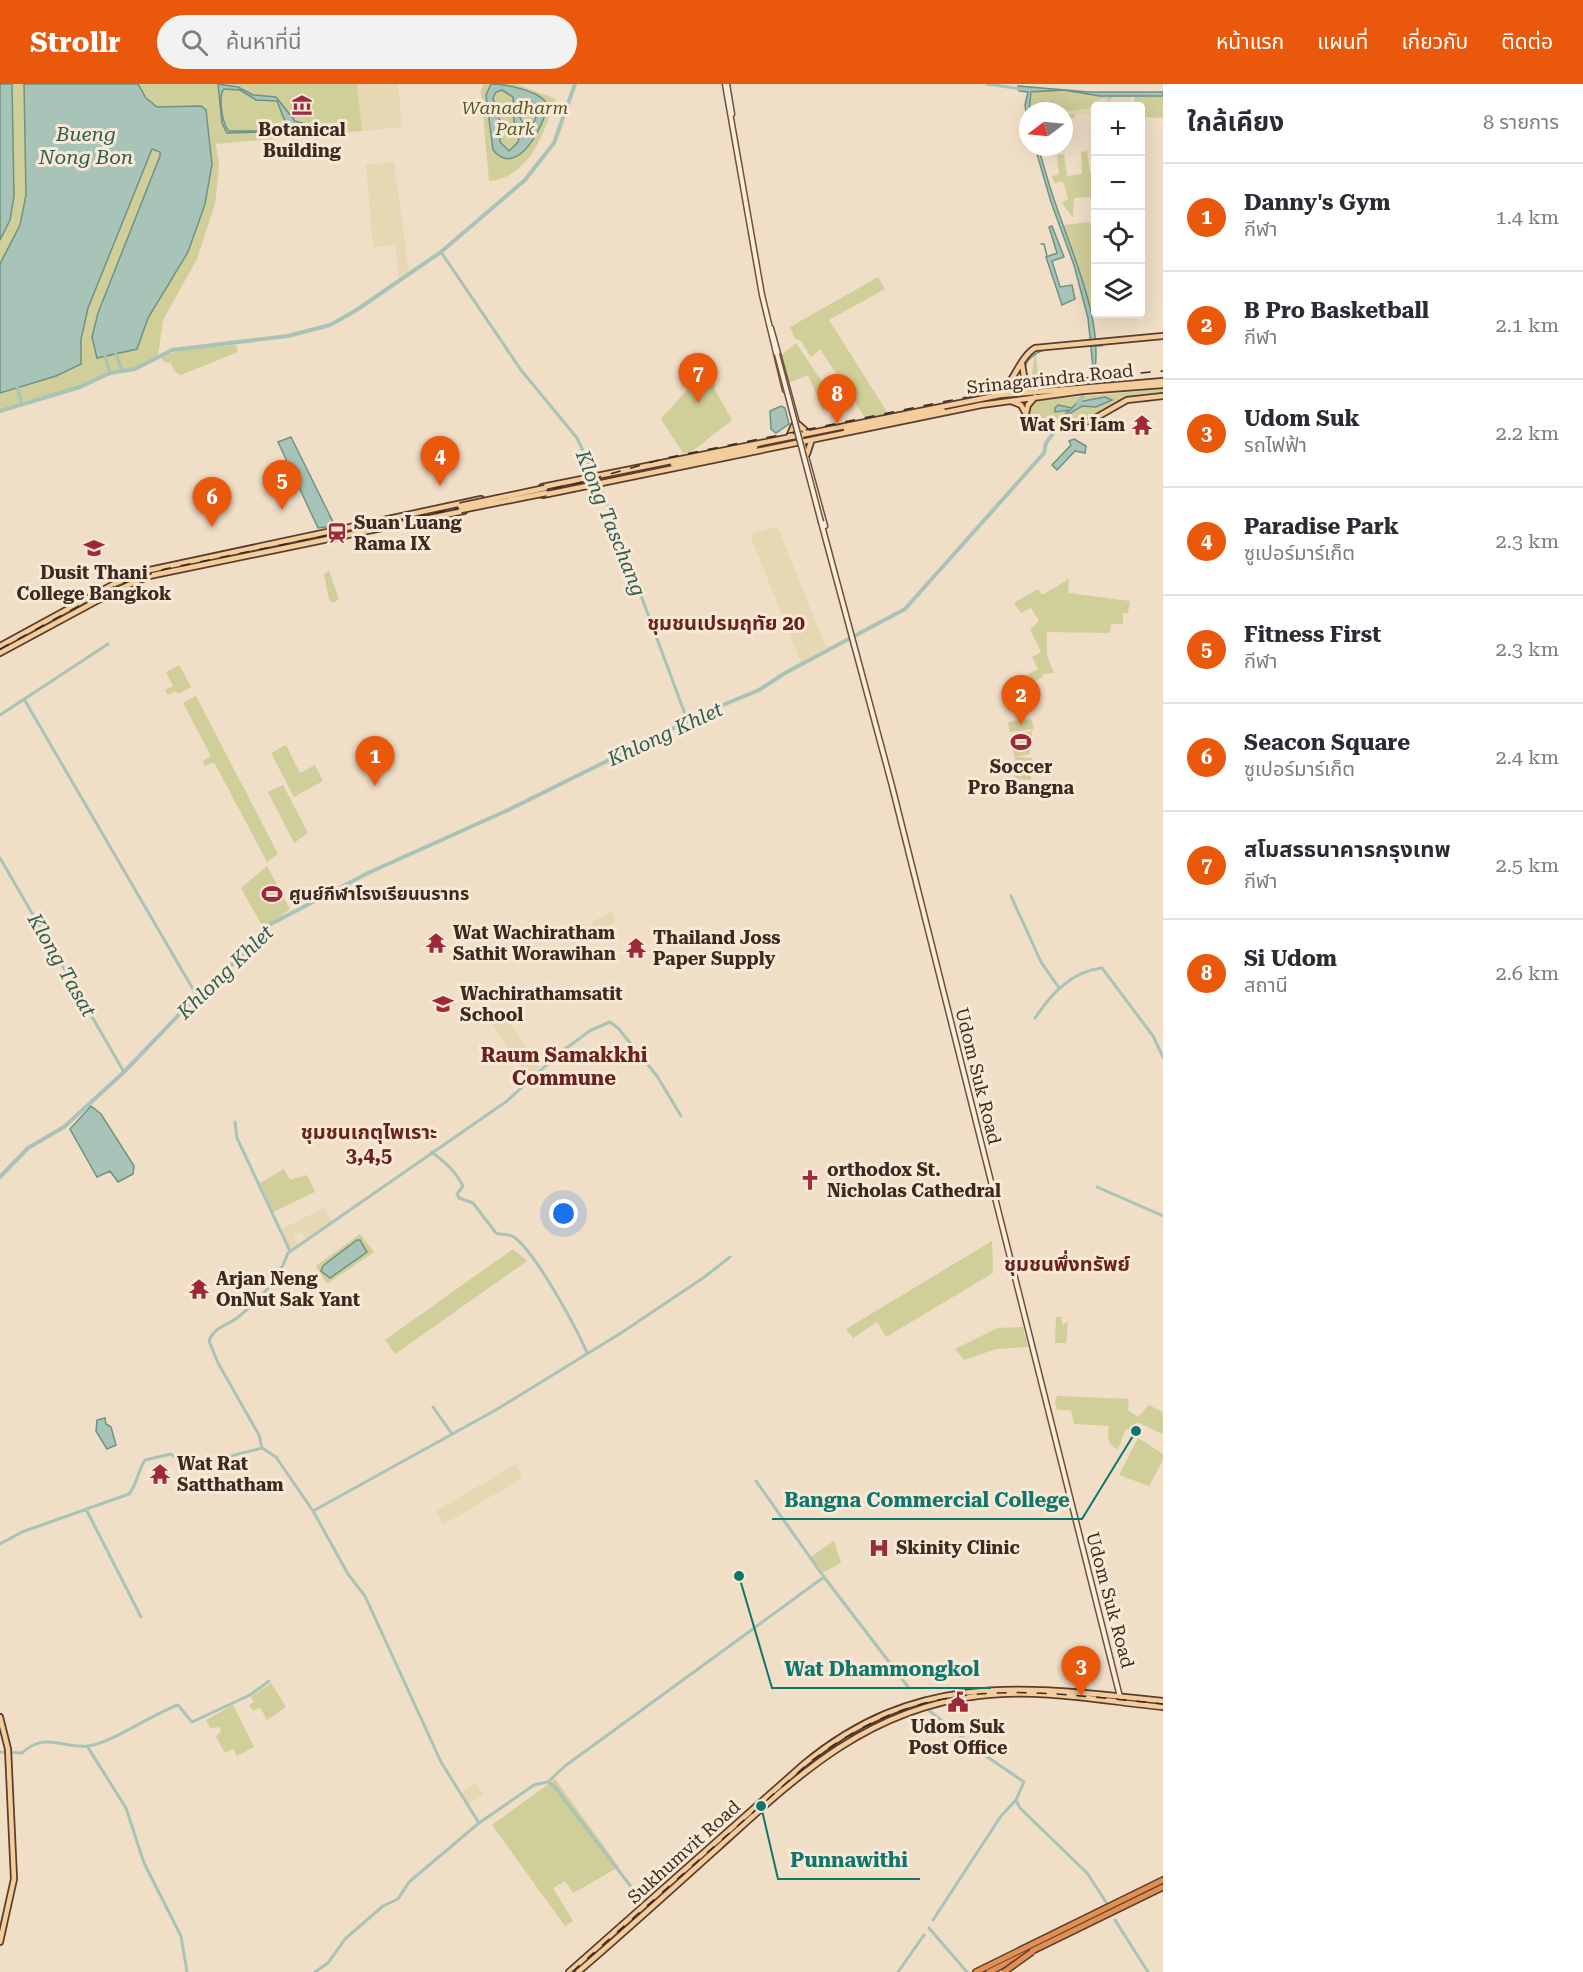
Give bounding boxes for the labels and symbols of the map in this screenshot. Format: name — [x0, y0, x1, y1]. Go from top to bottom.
museum icon: Botanical Building — [290, 93, 314, 117]
park label: Wanadharm Park — [462, 97, 569, 139]
north arrow — [1019, 102, 1073, 156]
place label: Botanical Building — [258, 119, 346, 161]
water label: Bueng Nong Bon — [38, 122, 133, 169]
pin: 7 — [678, 354, 718, 403]
street label: Srinagarindra Road — [966, 359, 1135, 398]
pin: 8 — [818, 374, 856, 424]
temple icon: Wat Sri Iam — [1130, 413, 1154, 437]
place label: Wat Sri Iam — [1020, 414, 1126, 435]
pin: 4 — [420, 436, 460, 486]
water label: Klong Taschang — [570, 446, 651, 599]
pin: 5 — [262, 460, 302, 510]
pin: 6 — [192, 478, 232, 527]
place label: Suan Luang Rama IX — [354, 512, 462, 554]
station icon: Suan Luang Rama IX — [325, 521, 349, 545]
school or university icon: Dusit Thani College Bangkok — [82, 536, 106, 560]
place label: Dusit Thani College Bangkok — [16, 562, 172, 604]
district label: ชุมชนเปรมฤทัย 20 — [647, 611, 805, 635]
pin: 2 — [1002, 676, 1040, 725]
water label: Khlong Khlet — [603, 697, 727, 772]
sports icon: Soccer Pro Bangna — [1009, 730, 1033, 754]
pin: 1 — [356, 736, 394, 786]
place label: Soccer Pro Bangna — [968, 756, 1075, 798]
sports icon: ศูนย์กีฬาโรงเรียนนราทร — [260, 882, 284, 906]
place label: ศูนย์กีฬาโรงเรียนนราทร — [289, 883, 469, 905]
water label: Klong Tasat — [22, 908, 102, 1022]
water label: Khlong Khlet — [171, 920, 278, 1025]
place label: Wat Wachiratham Sathit Worawihan — [453, 922, 616, 964]
place label: Thailand Joss Paper Supply — [653, 927, 780, 969]
temple icon: Wat Wachiratham Sathit Worawihan — [424, 931, 448, 955]
temple icon: Thailand Joss Paper Supply — [624, 936, 648, 960]
place label: Wachirathamsatit School — [460, 983, 623, 1025]
school or university icon: Wachirathamsatit School — [431, 992, 455, 1016]
street label: Udom Suk Road — [951, 1005, 1006, 1147]
district label: Raum Samakkhi Commune — [481, 1043, 648, 1090]
district label: ชุมชนเกตุไพเราะ 3,4,5 — [301, 1120, 437, 1167]
place label: orthodox St. Nicholas Cathedral — [827, 1159, 1001, 1201]
church icon: orthodox St. Nicholas Cathedral — [798, 1168, 822, 1192]
your location — [549, 1199, 578, 1228]
district label: ชุมชนพึ่งทรัพย์ — [1004, 1250, 1130, 1276]
place label: Arjan Neng OnNut Sak Yant — [216, 1268, 360, 1310]
temple icon: Arjan Neng OnNut Sak Yant — [187, 1277, 211, 1301]
place label: Wat Rat Satthatham — [177, 1453, 284, 1495]
temple icon: Wat Rat Satthatham — [148, 1462, 172, 1486]
callout: Bangna Commercial College — [772, 1481, 1082, 1519]
text: Bangna Commercial College — [784, 1488, 1070, 1512]
street label: Udom Suk Road — [1082, 1529, 1139, 1671]
hospital icon: Skinity Clinic — [867, 1536, 891, 1560]
place label: Skinity Clinic — [896, 1537, 1020, 1558]
pin: 3 — [1062, 1646, 1100, 1696]
callout: Wat Dhammongkol — [772, 1650, 991, 1688]
text: Wat Dhammongkol — [784, 1657, 980, 1681]
public building icon: Udom Suk Post Office — [946, 1690, 970, 1714]
place label: Udom Suk Post Office — [909, 1716, 1008, 1758]
street label: Sukhumvit Road — [623, 1795, 745, 1908]
callout: Punnawithi — [778, 1841, 920, 1879]
text: Punnawithi — [790, 1848, 908, 1872]

